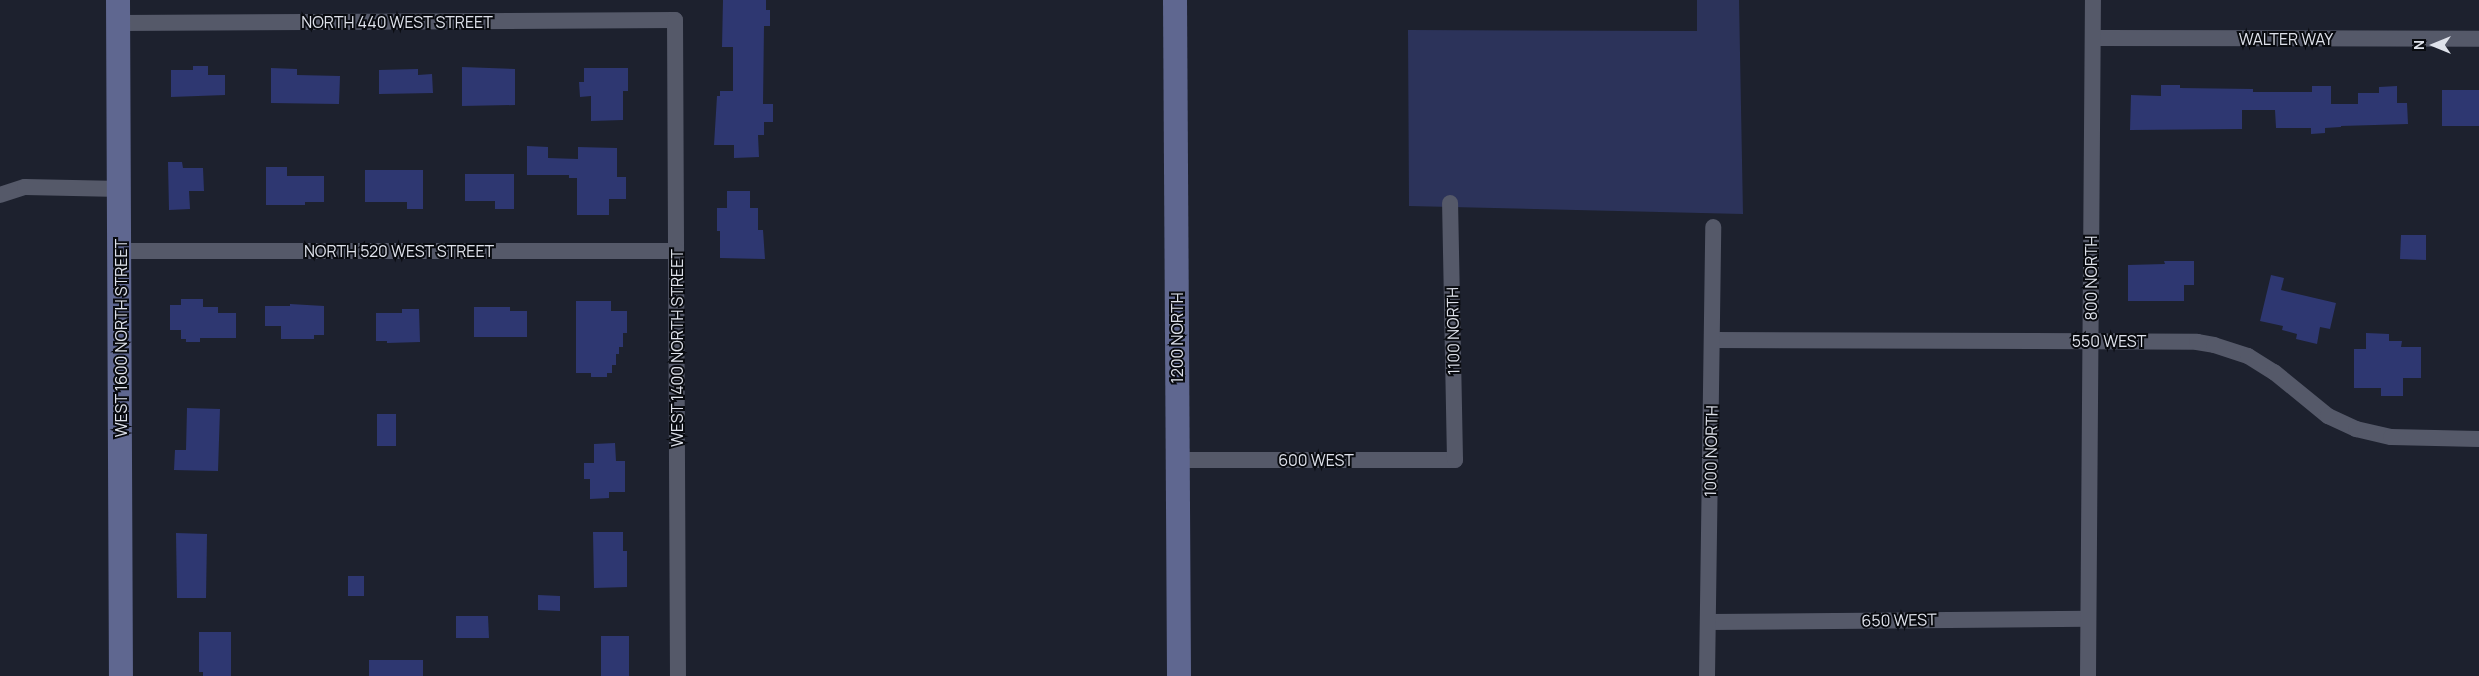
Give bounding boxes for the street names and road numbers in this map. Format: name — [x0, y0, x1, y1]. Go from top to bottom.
street label: NORTH 440 WEST STREET — [301, 12, 493, 32]
street label: WALTER WAY — [2239, 29, 2333, 49]
street label: 800 NORTH — [2081, 235, 2101, 321]
street label: WEST 1600 NORTH STREET — [111, 239, 131, 437]
street label: NORTH 520 WEST STREET — [304, 241, 494, 261]
street label: WEST 1400 NORTH STREET — [667, 249, 687, 447]
street label: 1100 NORTH — [1443, 287, 1463, 375]
street label: 1200 NORTH — [1167, 292, 1187, 384]
street label: 550 WEST — [2072, 331, 2146, 351]
street label: 1000 NORTH — [1701, 405, 1721, 497]
street label: 600 WEST — [1278, 450, 1354, 470]
street label: 650 WEST — [1861, 610, 1937, 630]

